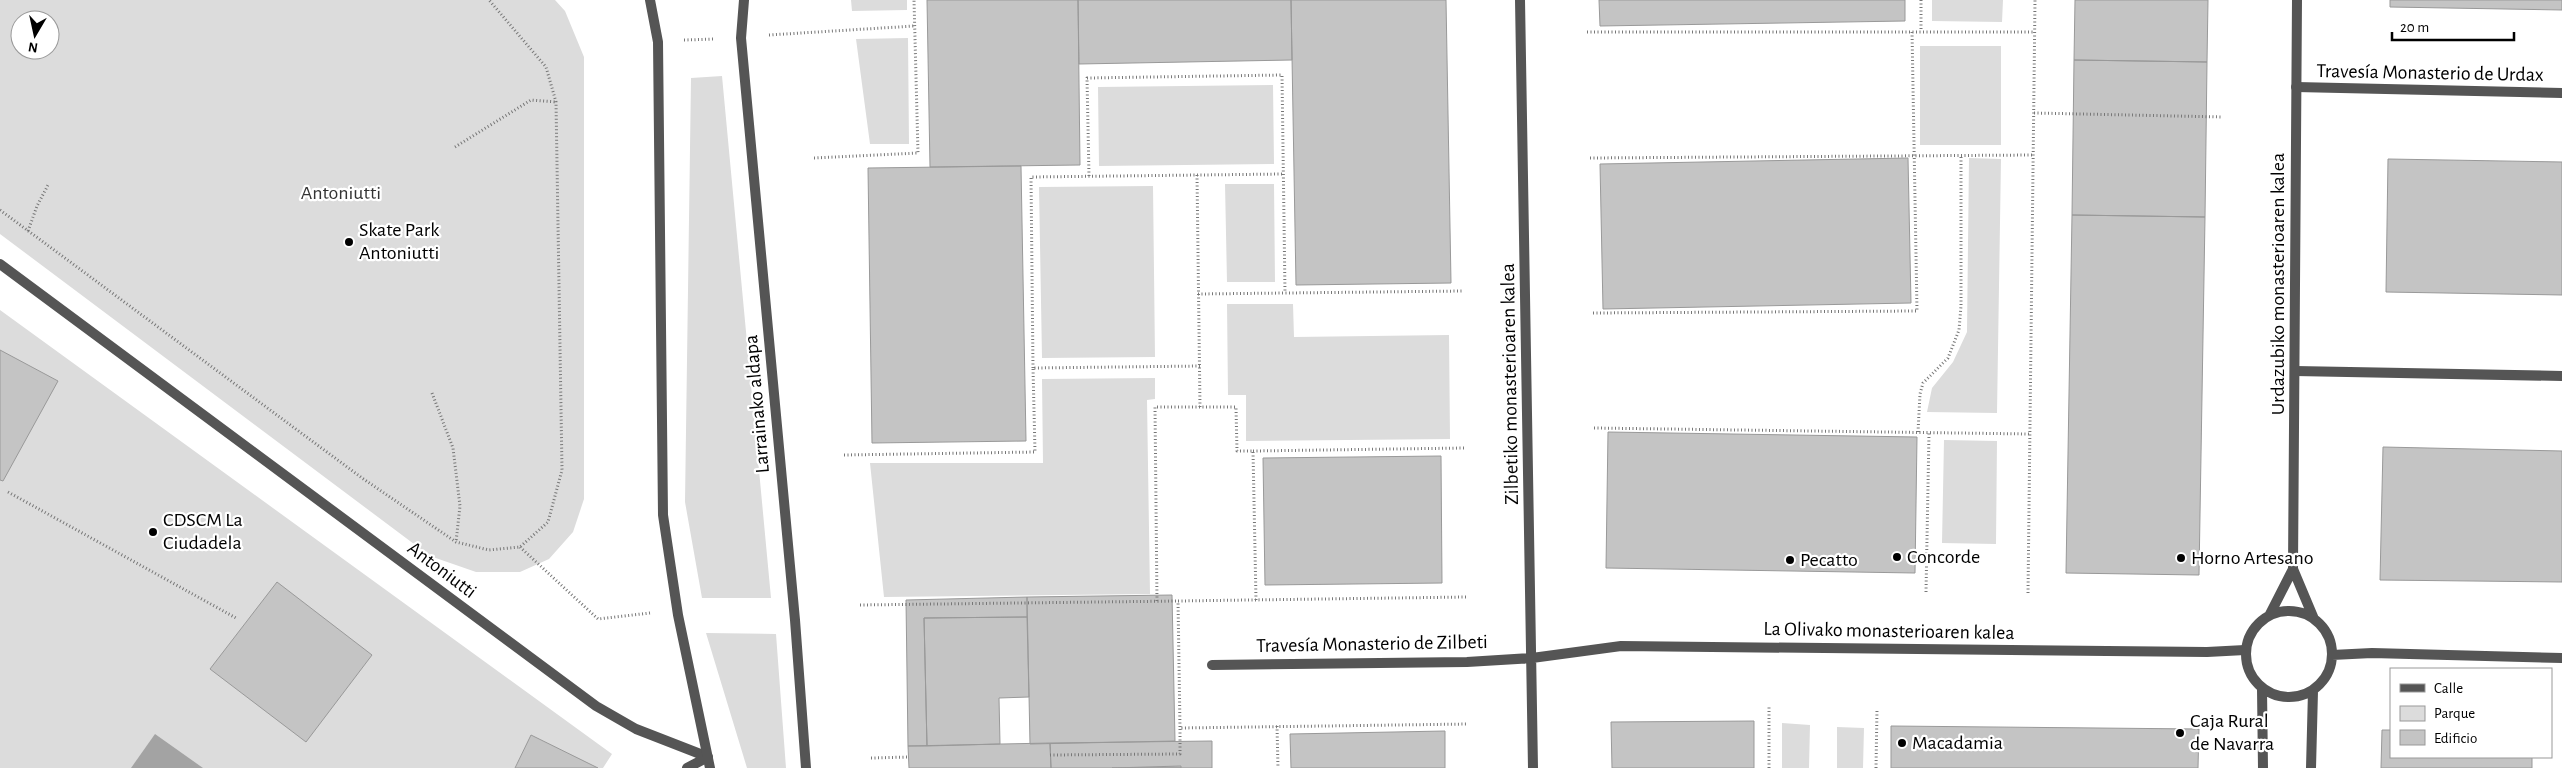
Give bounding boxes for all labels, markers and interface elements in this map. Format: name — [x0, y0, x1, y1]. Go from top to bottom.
north arrow — [10, 10, 60, 60]
scale bar — [2392, 10, 2514, 42]
text: 20 m — [2400, 20, 2429, 35]
text: N — [27, 39, 39, 55]
street label: Travesía Monasterio de Urdax — [2316, 61, 2544, 85]
street label: Urdazubiko monasterioaren kalea — [2268, 153, 2288, 415]
park label: Antoniutti — [301, 183, 381, 203]
place label: Skate Park Antoniutti — [359, 220, 439, 263]
marker: Skate Park Antoniutti — [343, 236, 355, 248]
street label: Zilbetiko monasterioaren kalea — [1498, 263, 1522, 505]
street label: Larrainako aldapa — [741, 334, 773, 474]
place label: CDSCM La Ciudadela — [163, 510, 243, 553]
marker: CDSCM La Ciudadela — [147, 526, 159, 538]
street label: Antoniutti — [404, 538, 480, 602]
place label: Concorde — [1907, 547, 1980, 567]
place label: Horno Artesano — [2191, 548, 2314, 568]
place label: Pecatto — [1800, 550, 1858, 570]
marker: Concorde — [1891, 551, 1903, 563]
marker: Horno Artesano — [2175, 552, 2187, 564]
marker: Pecatto — [1784, 554, 1796, 566]
street label: La Olivako monasterioaren kalea — [1763, 619, 2015, 643]
street label: Travesía Monasterio de Zilbeti — [1256, 632, 1488, 656]
legend — [2390, 668, 2552, 758]
text: Calle — [2434, 681, 2463, 696]
text: Parque — [2434, 706, 2475, 721]
place label: Caja Rural de Navarra — [2190, 711, 2274, 754]
marker: Caja Rural de Navarra — [2174, 727, 2186, 739]
text: Edificio — [2434, 731, 2477, 746]
place label: Macadamia — [1912, 733, 2003, 753]
marker: Macadamia — [1896, 737, 1908, 749]

